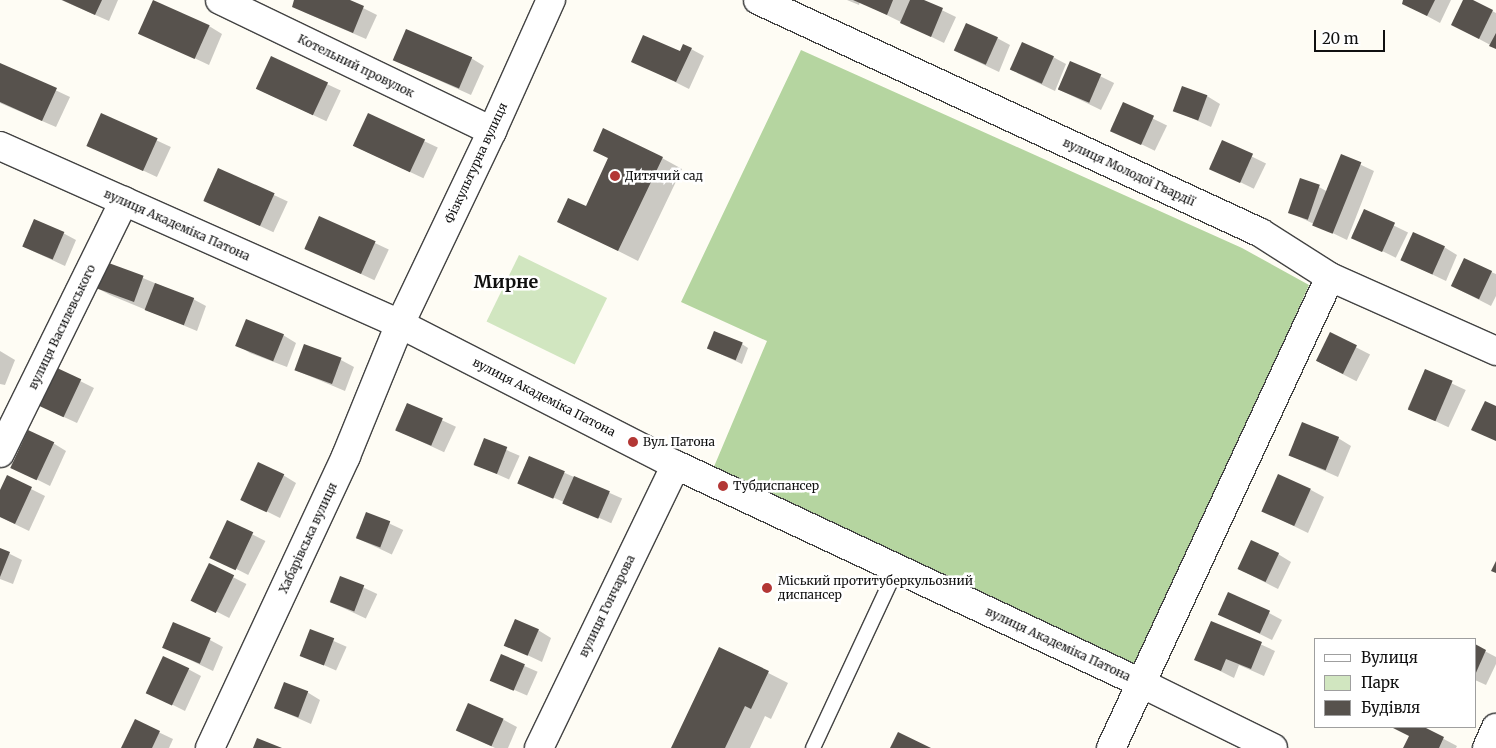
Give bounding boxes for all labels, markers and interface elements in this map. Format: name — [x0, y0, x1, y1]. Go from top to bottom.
scale bar — [1316, 20, 1387, 52]
text: 20 m — [1322, 29, 1359, 48]
street label: Котельний провулок — [295, 31, 417, 101]
street label: Фізкультурна вулиця — [442, 100, 510, 226]
street label: вулиця Молодої Гвардії — [1061, 135, 1197, 209]
place label: Дитячий сад — [625, 169, 703, 183]
marker: Дитячий сад — [609, 170, 621, 182]
street label: вулиця Академіка Патона — [102, 186, 252, 264]
street label: вулиця Василевського — [26, 262, 98, 392]
district label: Мирне — [474, 271, 538, 293]
street label: вулиця Академіка Патона — [470, 355, 618, 439]
place label: Вул. Патона — [643, 435, 715, 449]
marker: Вул. Патона — [627, 436, 639, 448]
place label: Тубдиспансер — [733, 479, 819, 493]
street label: Хабарівська вулиця — [276, 480, 340, 596]
marker: Тубдиспансер — [717, 480, 729, 492]
street label: вулиця Гончарова — [576, 553, 638, 659]
place label: Міський протитуберкульозний диспансер — [778, 574, 973, 602]
marker: Міський протитуберкульозний диспансер — [760, 581, 774, 595]
street label: вулиця Академіка Патона — [983, 604, 1133, 684]
legend — [1314, 638, 1476, 728]
text: Вулиця — [1361, 648, 1418, 667]
text: Парк — [1361, 673, 1399, 692]
text: Будівля — [1361, 698, 1420, 717]

